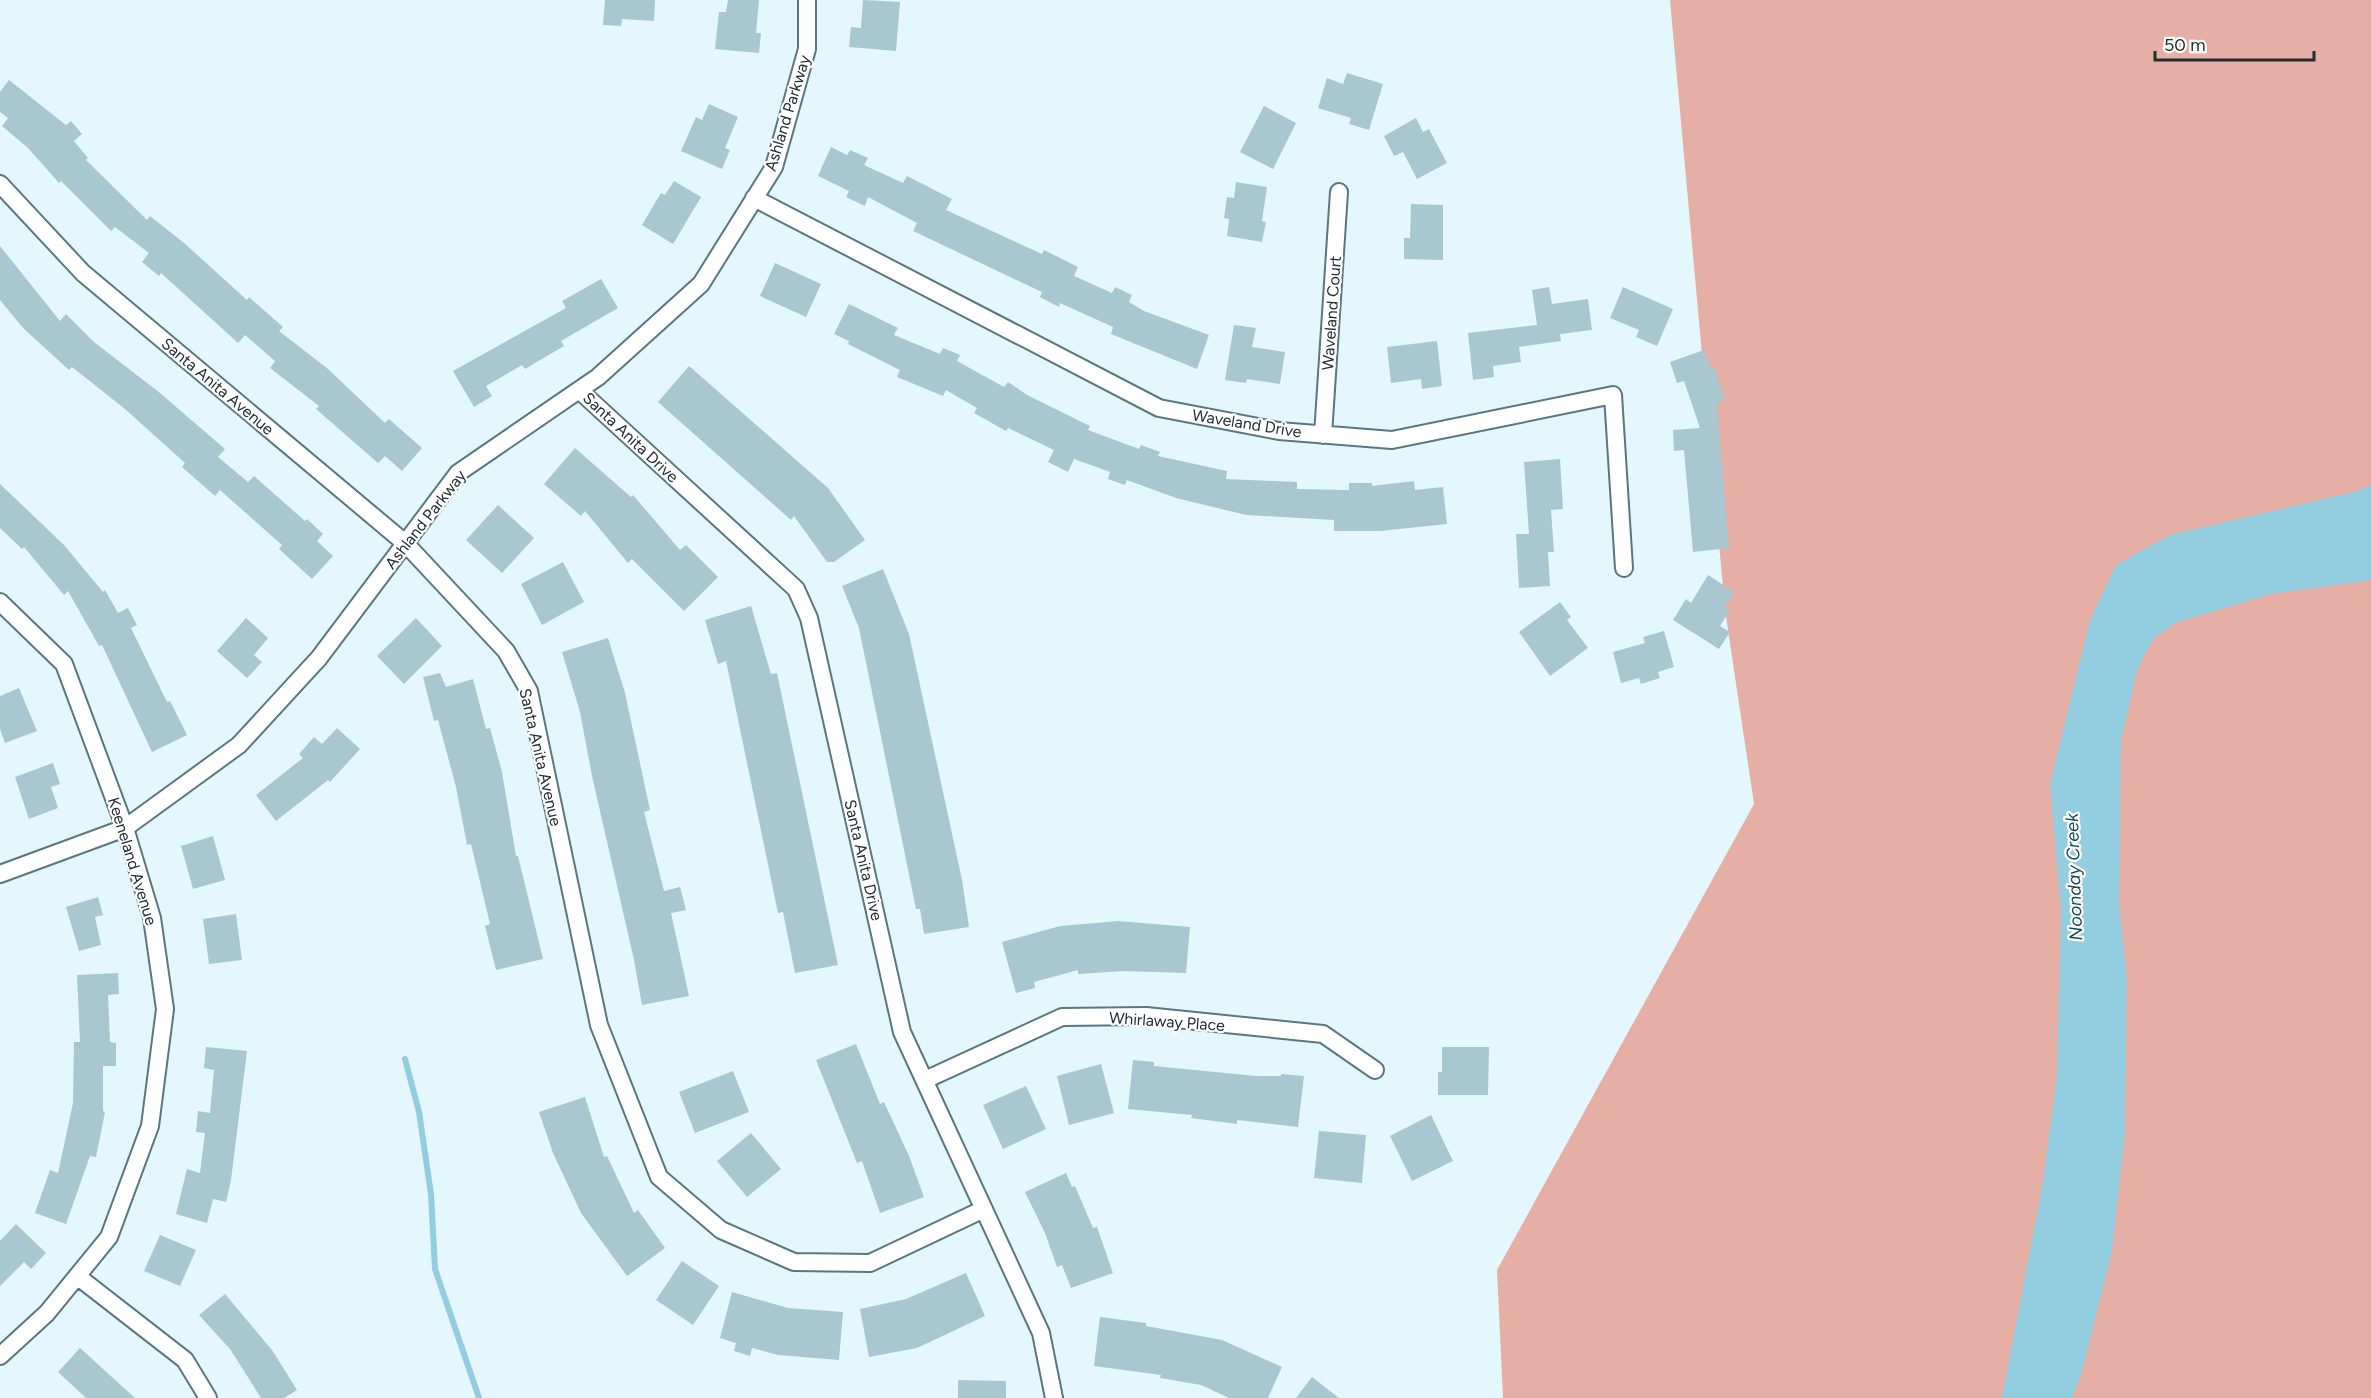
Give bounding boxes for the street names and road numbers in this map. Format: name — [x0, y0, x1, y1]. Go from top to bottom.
street label: Ashland Parkway — [761, 52, 814, 173]
street label: Waveland Court — [1318, 255, 1345, 371]
street label: Santa Anita Avenue — [158, 334, 278, 439]
street label: Santa Anita Drive — [579, 388, 683, 487]
street label: Waveland Drive — [1191, 405, 1303, 442]
street label: Ashland Parkway — [381, 466, 470, 573]
street label: Santa Anita Avenue — [515, 686, 566, 828]
street label: Keeneland Avenue — [104, 795, 161, 928]
street label: Santa Anita Drive — [840, 798, 887, 923]
street label: Whirlaway Place — [1108, 1008, 1226, 1035]

